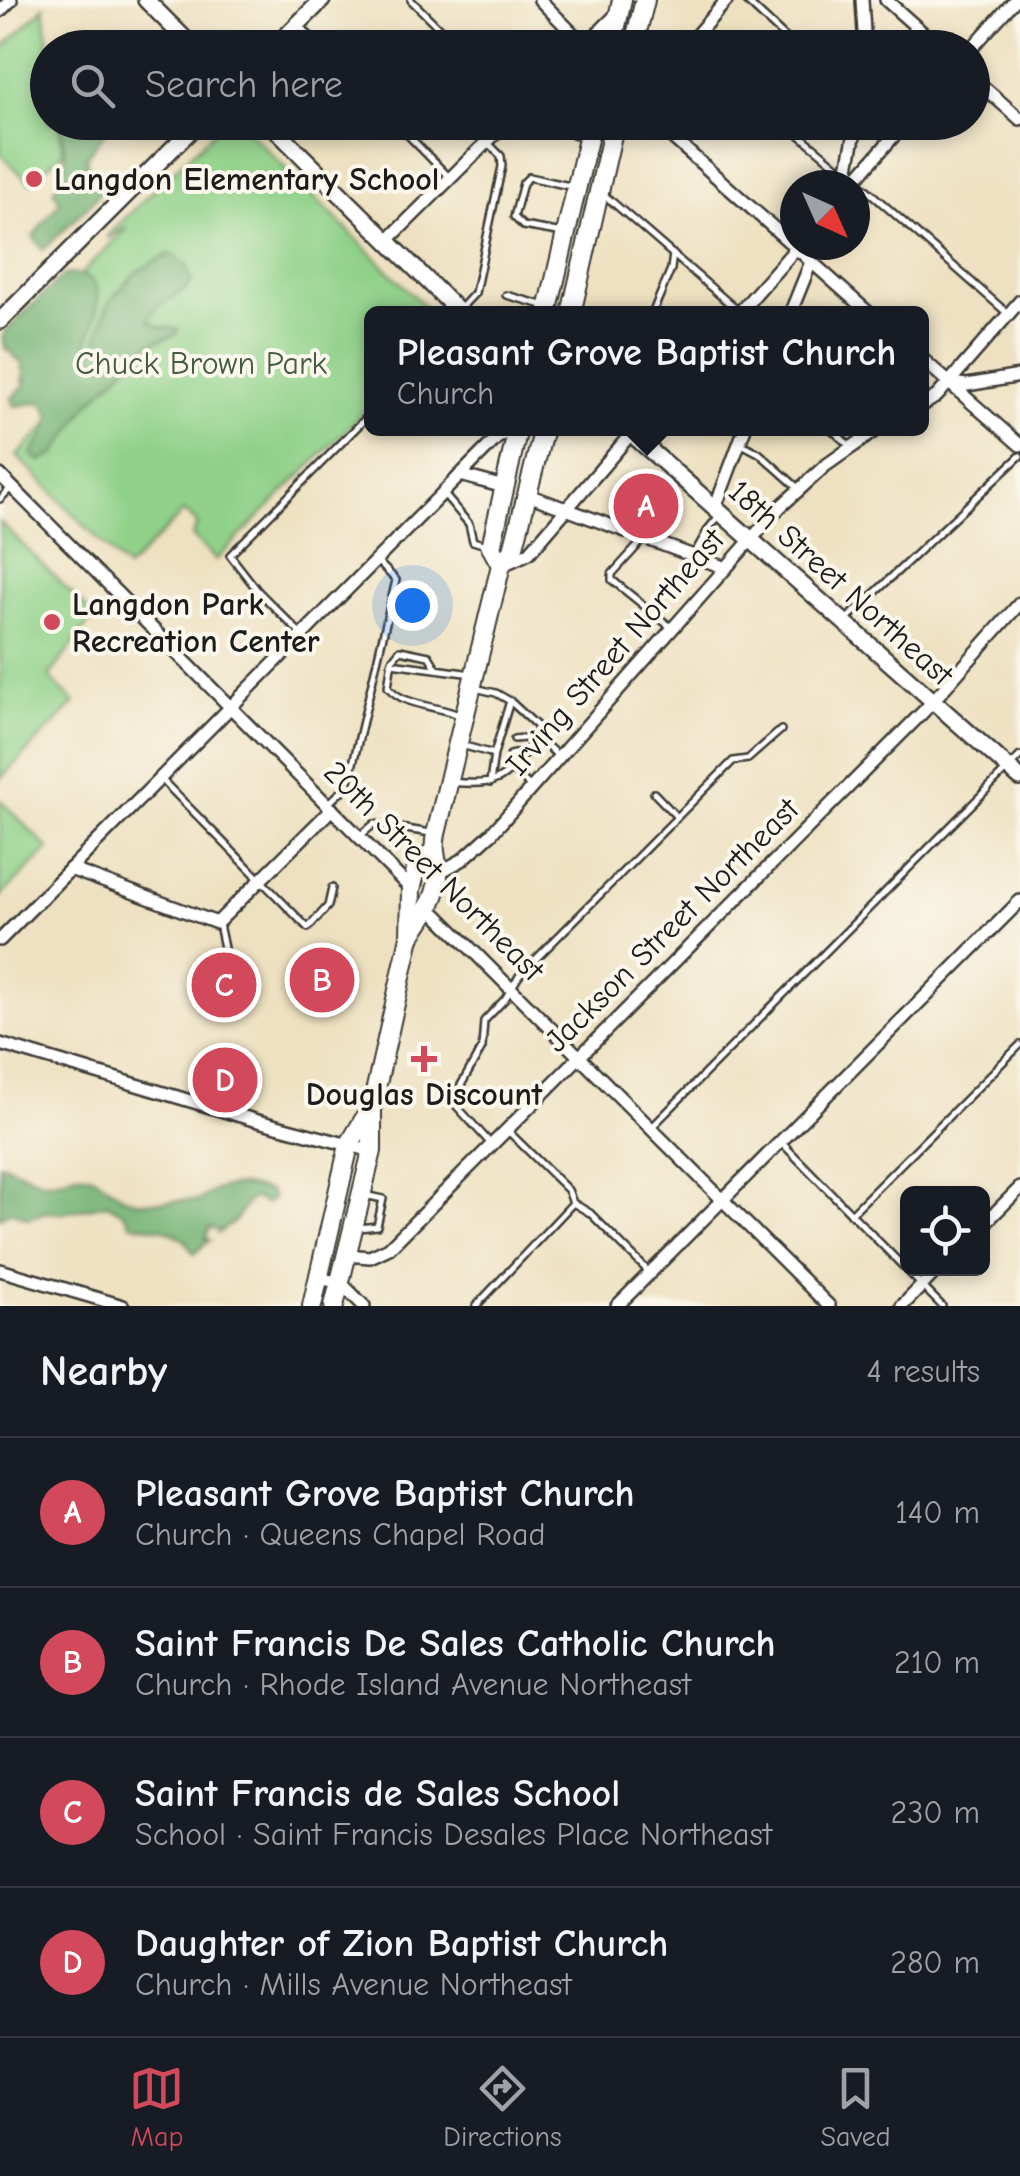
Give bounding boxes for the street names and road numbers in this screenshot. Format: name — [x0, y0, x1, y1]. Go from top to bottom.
street label: 18th Street Northeast — [721, 473, 961, 694]
street label: Irving Street Northeast — [498, 521, 733, 783]
street label: 20th Street Northeast — [316, 753, 552, 989]
street label: Jackson Street Northeast — [538, 790, 807, 1059]

